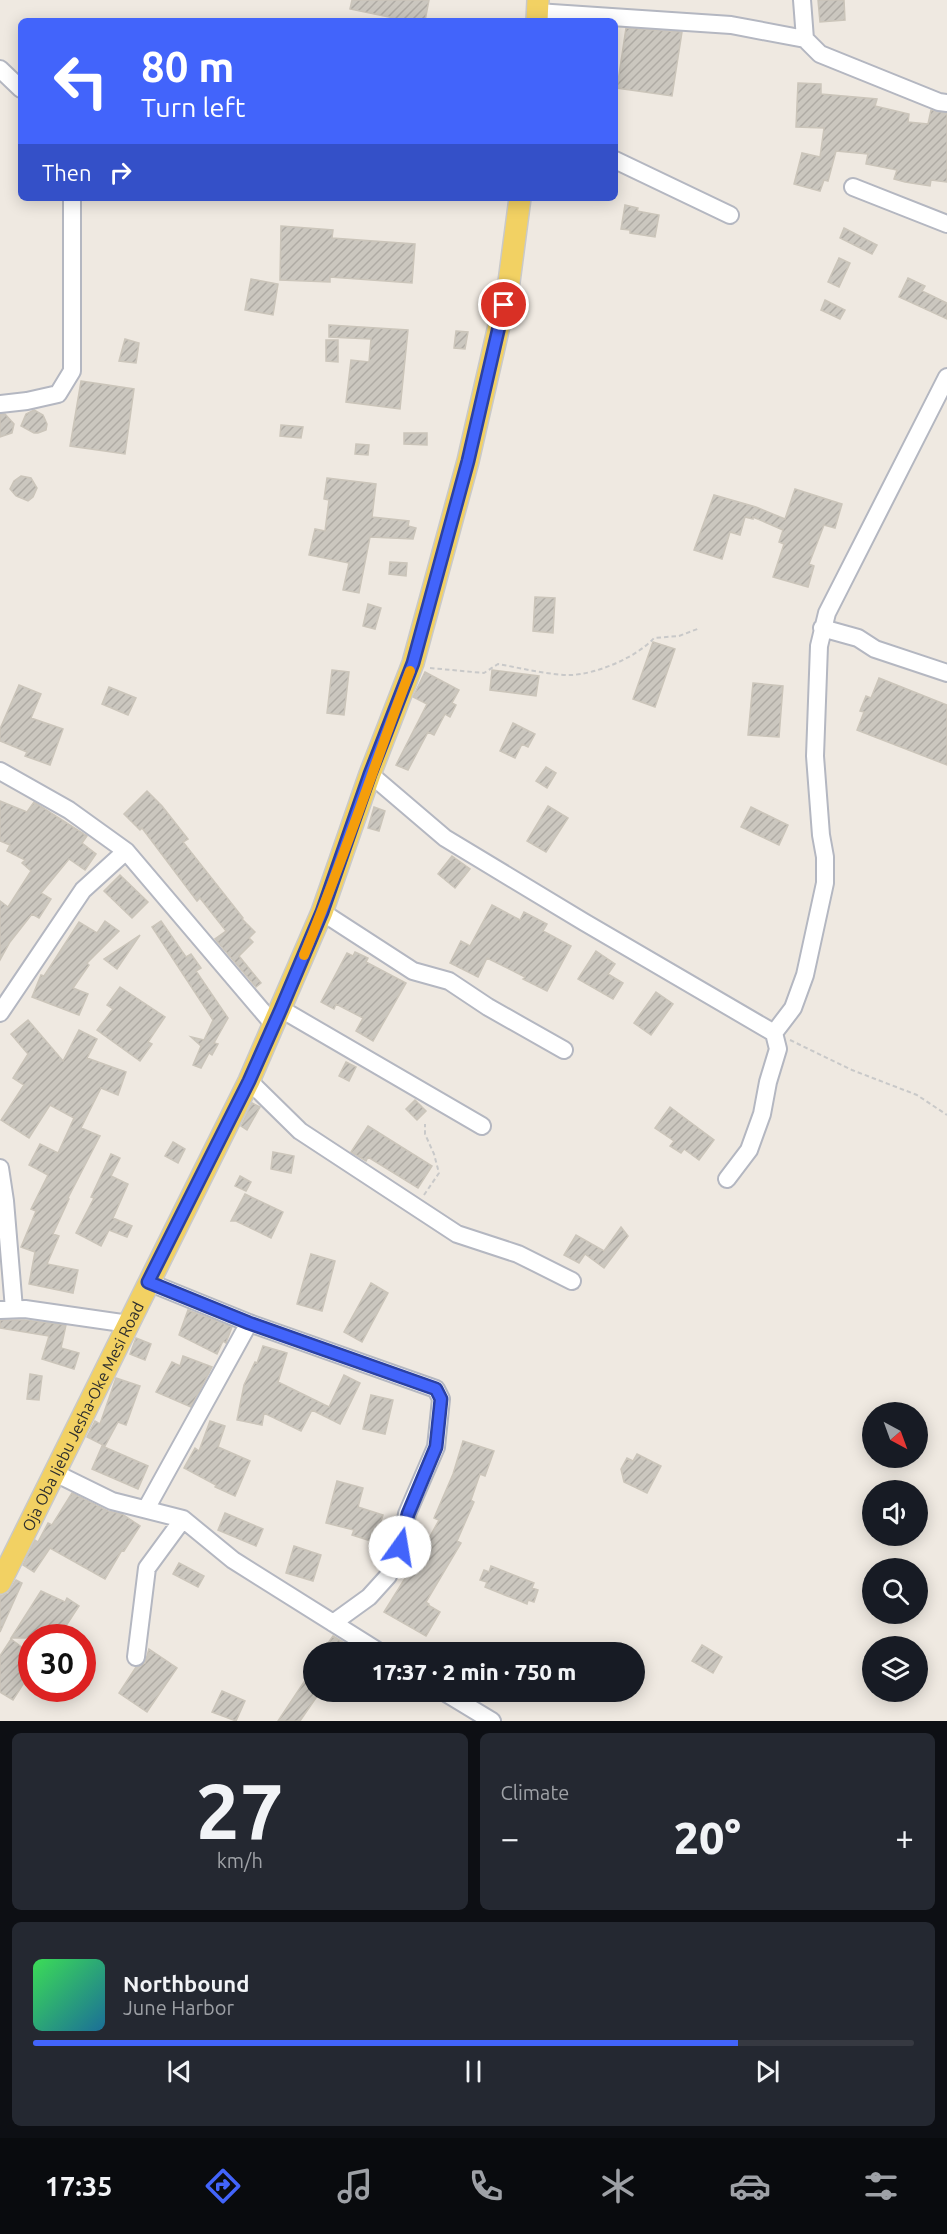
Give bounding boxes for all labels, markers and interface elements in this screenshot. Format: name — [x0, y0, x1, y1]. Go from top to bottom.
icon: left — [42, 42, 120, 120]
text: 80 m — [141, 43, 235, 90]
text: Turn left — [141, 92, 245, 122]
icon: right — [104, 156, 137, 189]
text: Then — [42, 160, 92, 185]
pin — [478, 279, 529, 330]
icon: arrive — [487, 288, 520, 321]
street label: Oja Oba Ijebu Jesha-Oke Mesi Road — [18, 1299, 147, 1534]
north arrow — [862, 1402, 928, 1468]
map controls — [862, 1402, 928, 1702]
button: sound — [862, 1480, 928, 1546]
position arrow — [368, 1515, 432, 1579]
button: search — [862, 1558, 928, 1624]
speed limit sign: 30 — [18, 1624, 96, 1702]
button: layers — [862, 1636, 928, 1702]
text: 17:37 · 2 min · 750 m — [372, 1659, 576, 1684]
text: 27 — [196, 1766, 284, 1854]
text: Climate — [501, 1781, 569, 1804]
text: 20° — [674, 1812, 741, 1863]
text: − — [501, 1819, 519, 1856]
text: + — [895, 1819, 914, 1856]
text: km/h — [217, 1849, 263, 1872]
text: Northbound — [123, 1971, 249, 1996]
text: June Harbor — [123, 1996, 234, 2019]
icon: previous — [163, 2055, 196, 2088]
icon: pause — [457, 2055, 490, 2088]
icon: next — [751, 2055, 784, 2088]
icon: directions — [202, 2165, 244, 2207]
icon: music — [334, 2165, 376, 2207]
icon: phone — [465, 2165, 507, 2207]
icon: climate — [597, 2165, 639, 2207]
icon: car — [729, 2165, 771, 2207]
icon: filters — [860, 2165, 902, 2207]
text: 17:35 — [45, 2171, 112, 2201]

